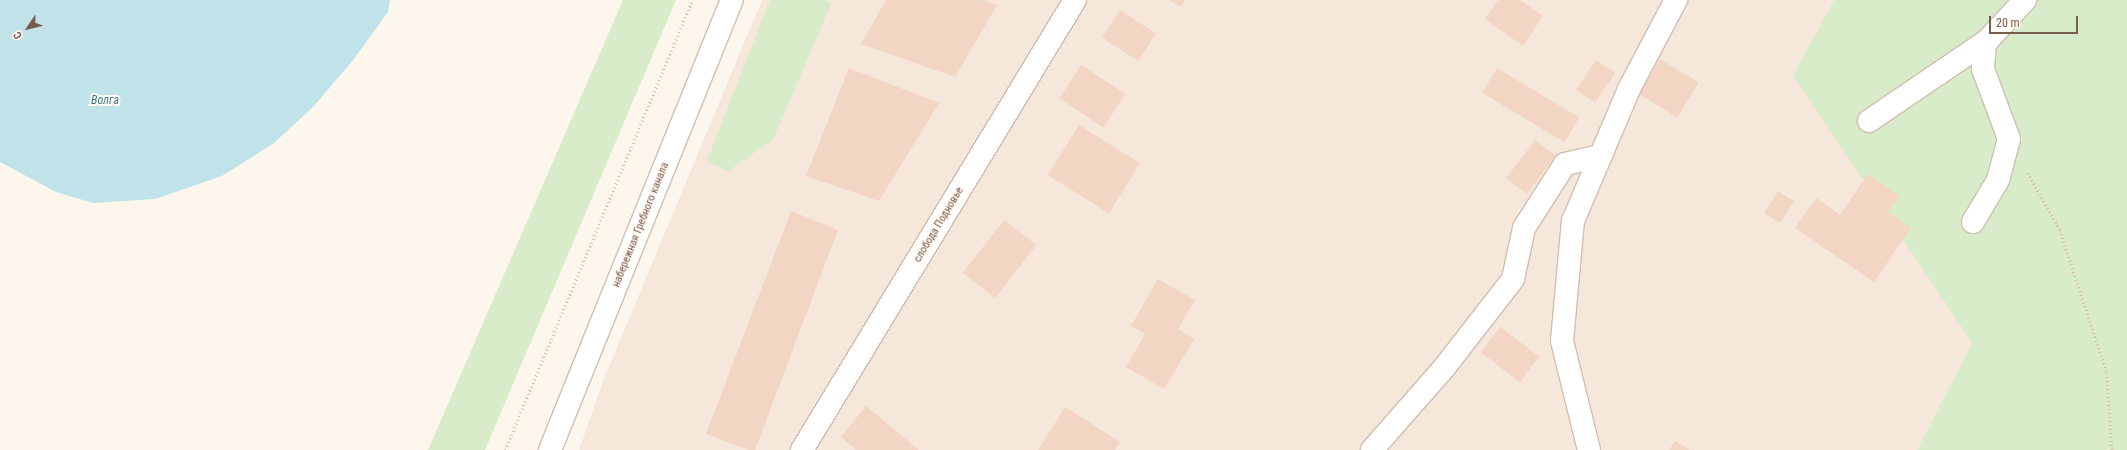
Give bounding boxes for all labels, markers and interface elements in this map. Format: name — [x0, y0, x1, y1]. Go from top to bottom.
north arrow — [8, 8, 48, 48]
scale bar — [1991, 8, 2080, 34]
text: 20 m — [1996, 16, 2020, 30]
text: С — [11, 29, 25, 41]
water label: Волга — [91, 94, 119, 108]
street label: набережная Гребного канала — [610, 161, 672, 289]
street label: слобода Подновье — [911, 185, 967, 265]

